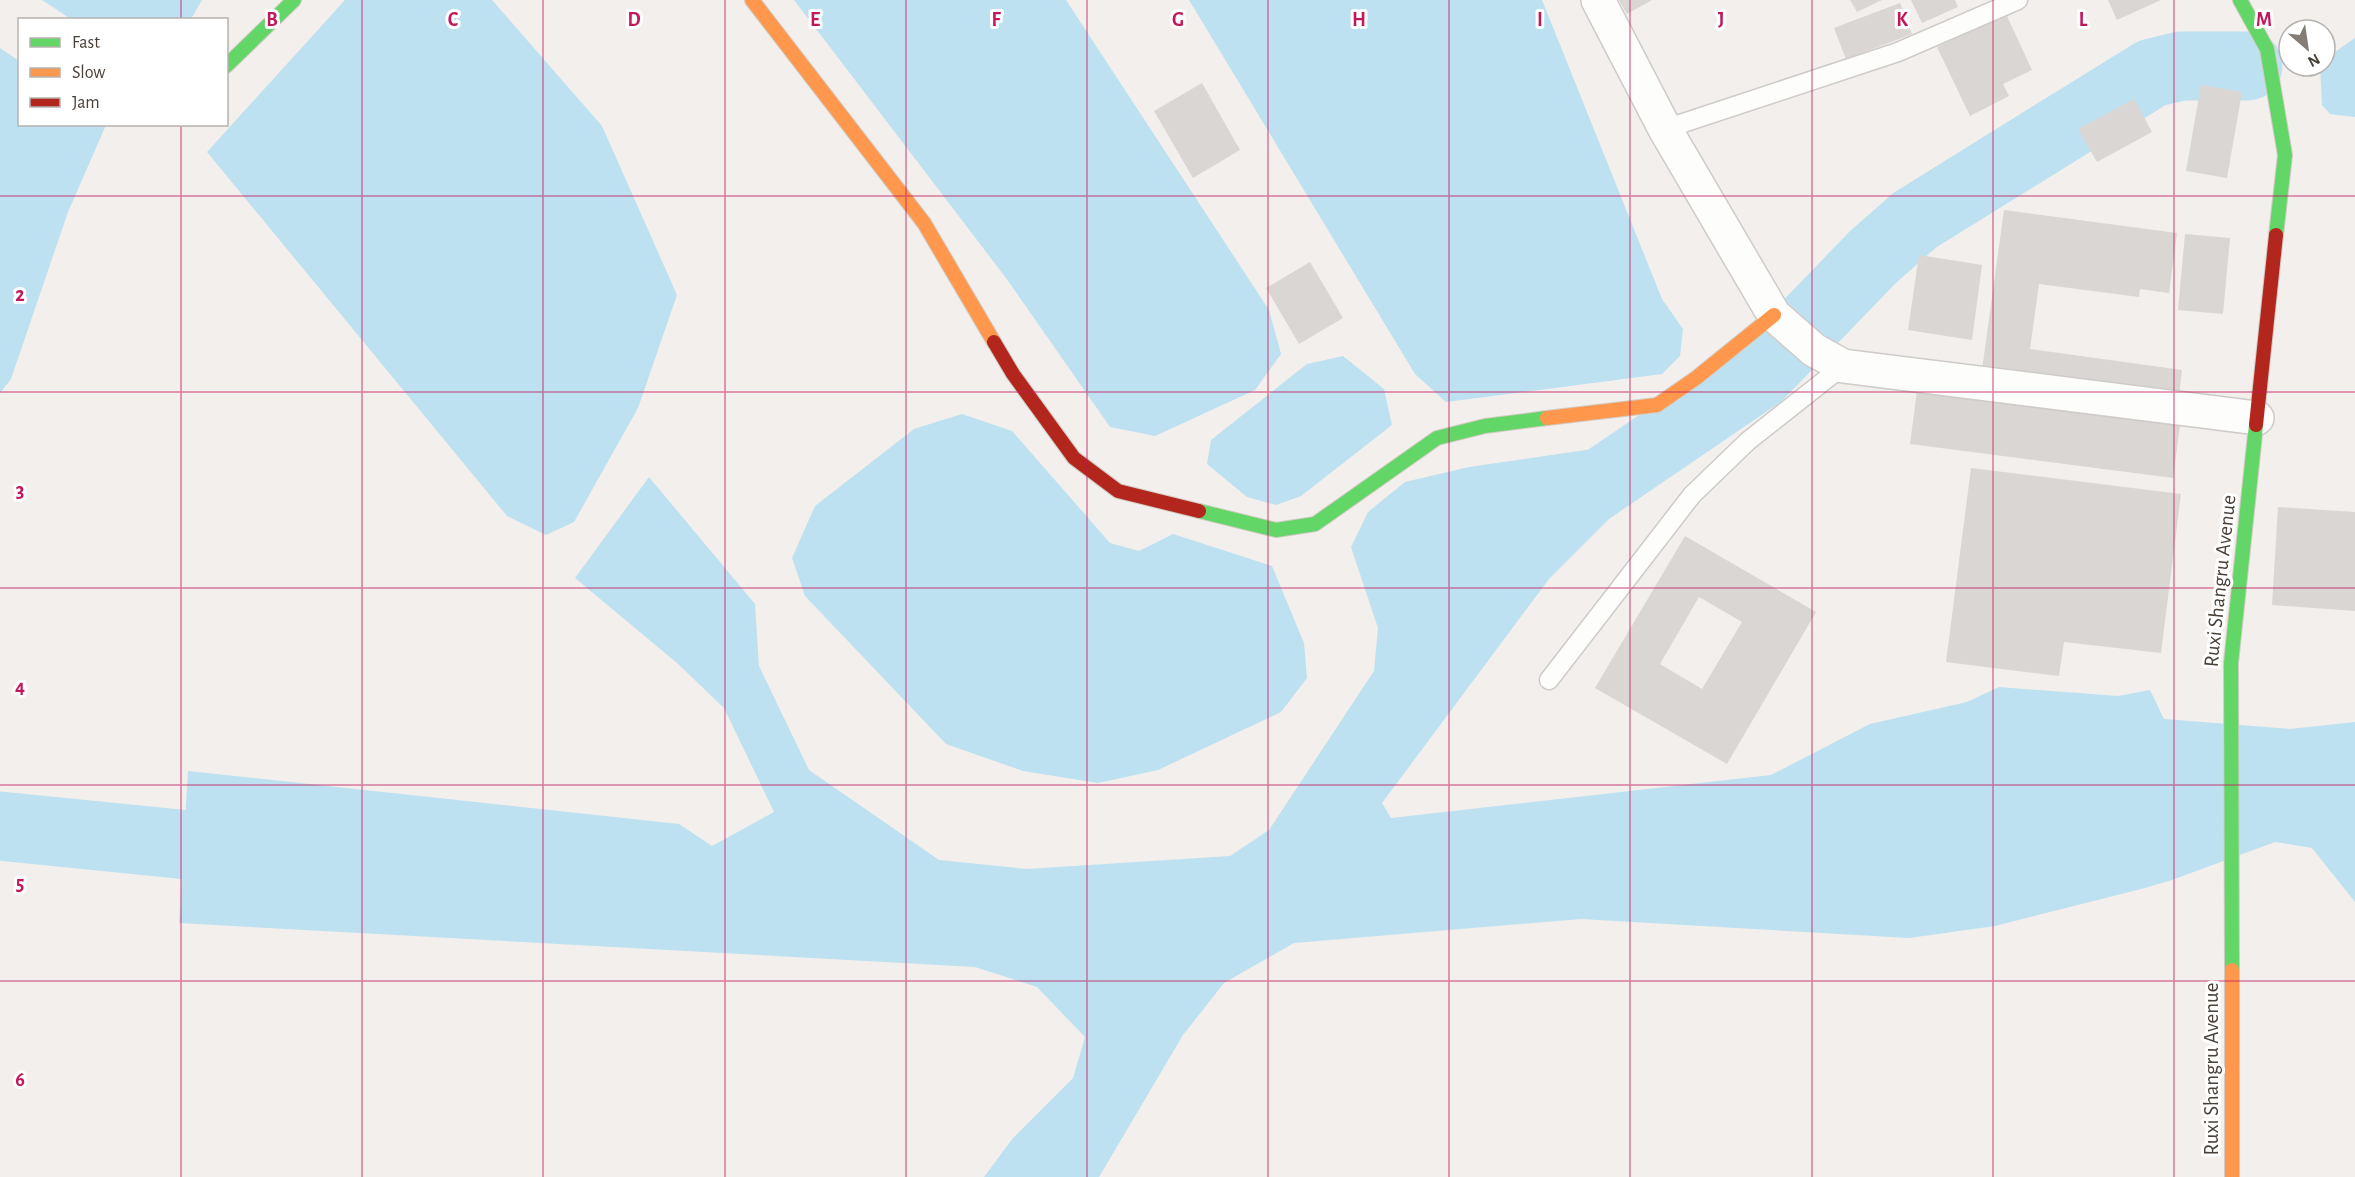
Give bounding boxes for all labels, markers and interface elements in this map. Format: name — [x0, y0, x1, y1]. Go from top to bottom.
text: B — [266, 10, 278, 30]
text: C — [448, 10, 459, 30]
text: D — [627, 10, 641, 30]
text: E — [810, 10, 820, 30]
text: F — [991, 10, 1001, 30]
text: G — [1172, 10, 1184, 30]
text: H — [1352, 10, 1366, 30]
text: I — [1537, 10, 1543, 30]
text: J — [1718, 10, 1724, 30]
text: K — [1896, 10, 1908, 30]
text: L — [2079, 10, 2088, 30]
text: M — [2256, 10, 2272, 30]
legend — [18, 18, 228, 126]
north arrow — [2277, 18, 2337, 78]
text: Fast — [72, 34, 100, 52]
text: N — [2305, 51, 2323, 70]
text: Slow — [72, 64, 105, 82]
text: Jam — [72, 94, 100, 112]
text: 2 — [15, 285, 25, 305]
text: 3 — [16, 481, 24, 501]
street label: Ruxi Shangru Avenue — [2201, 494, 2239, 668]
text: 4 — [15, 677, 25, 697]
text: 5 — [16, 874, 24, 894]
street label: Ruxi Shangru Avenue — [2201, 983, 2222, 1155]
text: 6 — [15, 1070, 25, 1090]

